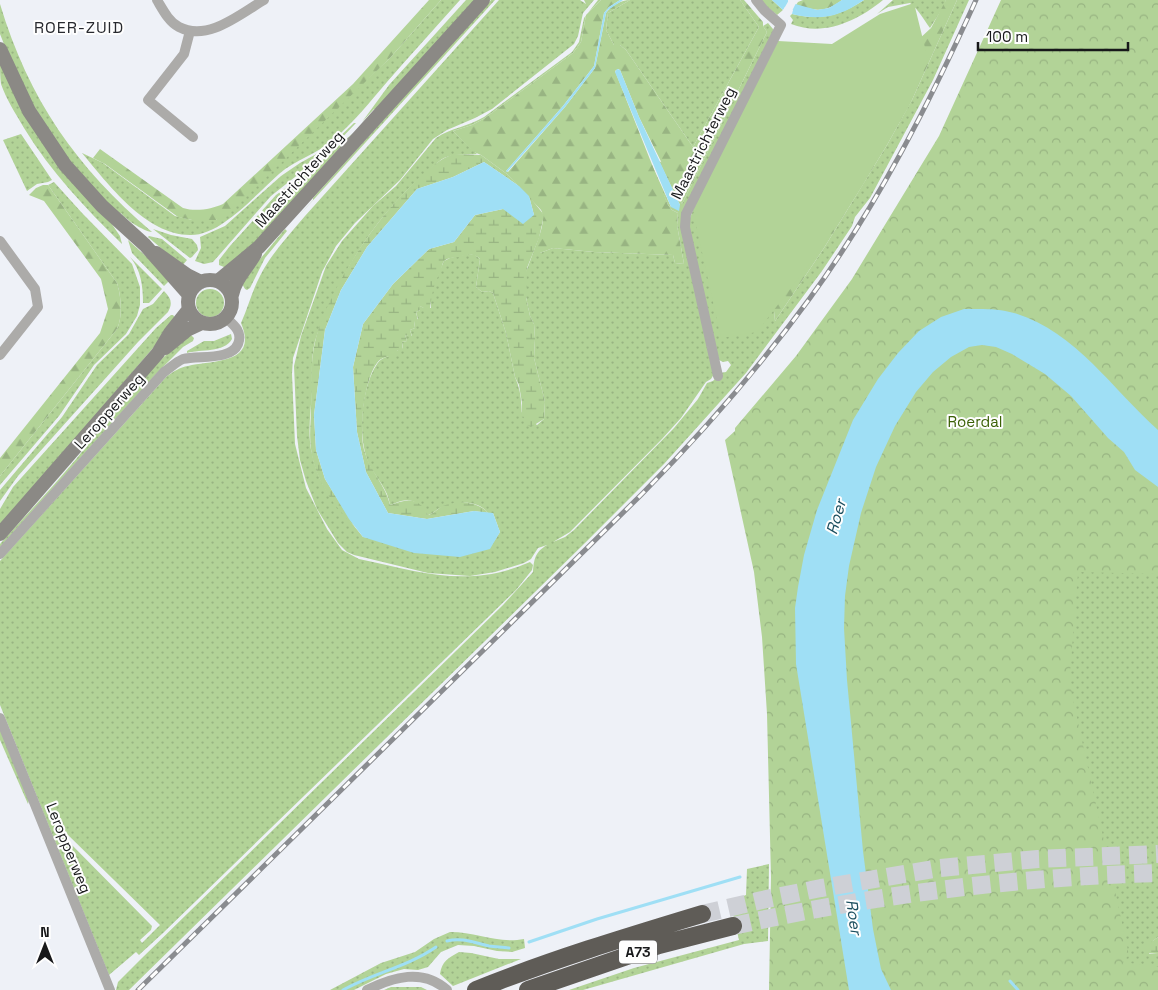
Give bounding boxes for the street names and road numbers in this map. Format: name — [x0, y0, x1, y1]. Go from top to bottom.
street label: Maastrichterweg — [666, 84, 740, 202]
street label: Maastrichterweg — [251, 127, 347, 231]
street label: Leropperweg — [70, 369, 148, 453]
street label: Leropperweg — [42, 800, 96, 896]
road number: A73 — [619, 940, 657, 964]

